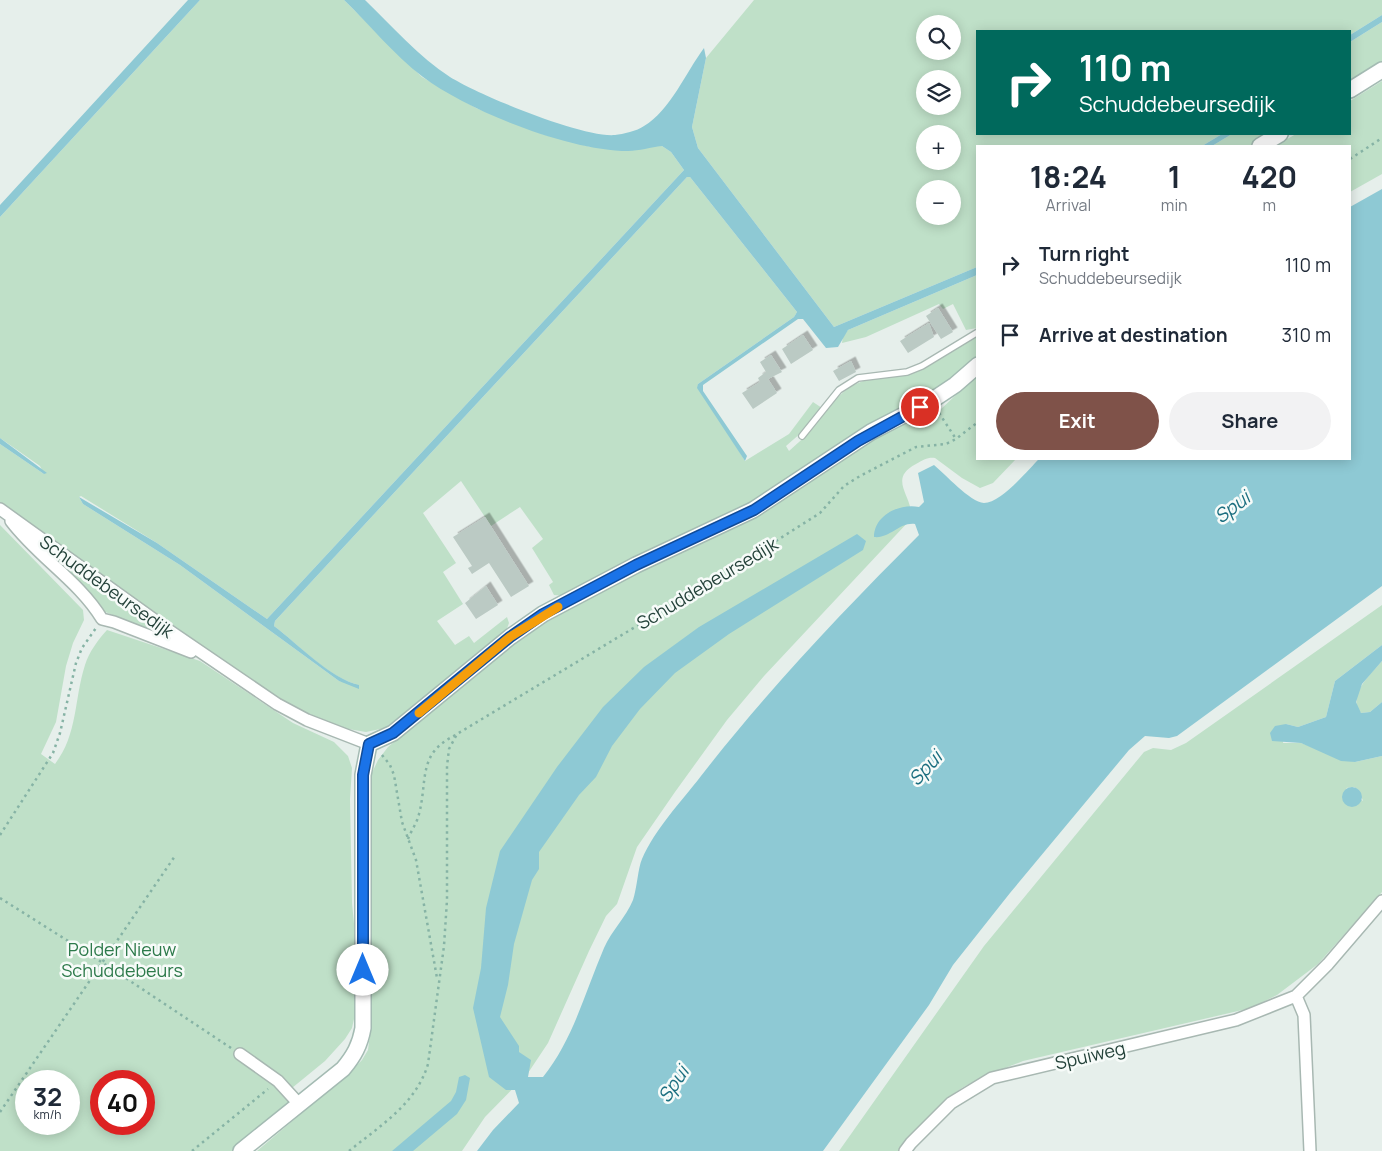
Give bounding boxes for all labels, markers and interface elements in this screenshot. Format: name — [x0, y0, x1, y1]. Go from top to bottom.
map controls — [916, 15, 961, 225]
button: search — [916, 15, 961, 60]
text: 110 m — [1079, 44, 1171, 92]
icon: right — [996, 50, 1061, 115]
button: layers — [916, 70, 961, 115]
text: Schuddebeursedijk — [1079, 89, 1275, 119]
button: + — [916, 125, 961, 170]
text: 18:24 — [1030, 156, 1107, 197]
text: 1 — [1168, 156, 1181, 197]
text: 420 — [1241, 156, 1297, 197]
button: − — [916, 180, 961, 225]
text: Arrival — [1046, 194, 1091, 216]
text: min — [1161, 194, 1188, 216]
text: m — [1263, 194, 1276, 216]
text: Turn right — [1039, 241, 1129, 267]
icon: right — [996, 251, 1024, 279]
text: 110 m — [1285, 252, 1331, 278]
text: Schuddebeursedijk — [1039, 267, 1182, 289]
icon: arrive — [996, 321, 1024, 349]
text: Arrive at destination — [1039, 322, 1228, 348]
text: 310 m — [1282, 322, 1331, 348]
pin — [899, 386, 941, 428]
button: Exit — [996, 392, 1159, 450]
button: Share — [1169, 392, 1331, 450]
icon: arrive — [906, 393, 934, 421]
water label: Spui — [1209, 483, 1257, 529]
street label: Schuddebeursedijk — [35, 529, 180, 644]
street label: Schuddebeursedijk — [632, 531, 783, 635]
water label: Spui — [902, 743, 949, 791]
park label: Polder Nieuw Schuddebeurs — [61, 937, 183, 982]
position arrow — [336, 943, 388, 995]
street label: Spuiweg — [1053, 1035, 1127, 1075]
water label: Spui — [651, 1059, 696, 1107]
speed limit sign: 40 — [90, 1070, 155, 1135]
text: 32 — [33, 1079, 62, 1114]
text: km/h — [34, 1106, 61, 1123]

